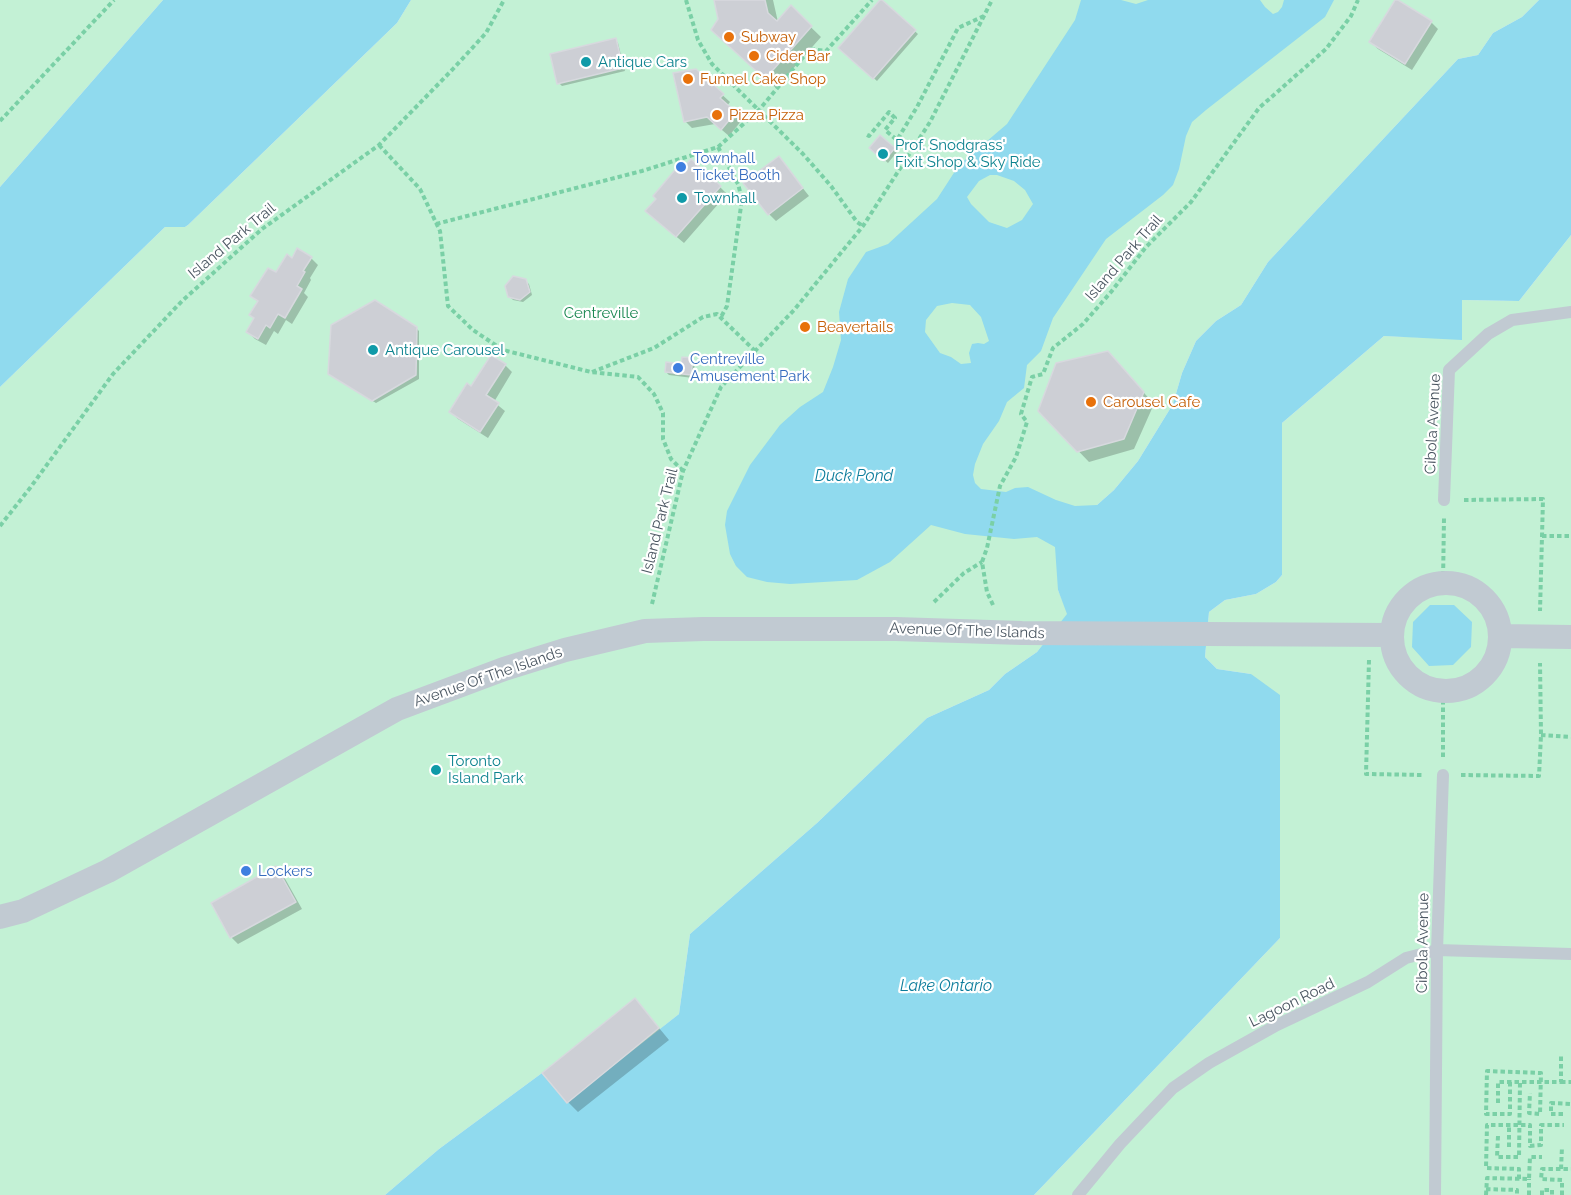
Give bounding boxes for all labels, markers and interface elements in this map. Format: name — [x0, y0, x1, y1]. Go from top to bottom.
place label: Subway — [741, 28, 796, 46]
marker: Subway — [722, 30, 736, 44]
place label: Cider Bar — [766, 47, 830, 65]
marker: Cider Bar — [747, 49, 761, 63]
place label: Antique Cars — [598, 53, 687, 71]
marker: Antique Cars — [579, 55, 593, 69]
place label: Funnel Cake Shop — [700, 70, 826, 88]
marker: Funnel Cake Shop — [681, 72, 695, 86]
place label: Pizza Pizza — [729, 106, 804, 124]
marker: Pizza Pizza — [710, 108, 724, 122]
place label: Prof. Snodgrass' Fixit Shop & Sky Ride — [895, 136, 1041, 171]
marker: Prof. Snodgrass' Fixit Shop & Sky Ride — [876, 147, 890, 161]
place label: Townhall Ticket Booth — [693, 149, 780, 184]
marker: Townhall Ticket Booth — [674, 160, 688, 174]
place label: Townhall — [694, 189, 756, 207]
marker: Townhall — [675, 191, 689, 205]
street label: Island Park Trail — [185, 199, 279, 283]
street label: Island Park Trail — [1082, 211, 1166, 305]
park label: Centreville — [564, 304, 638, 322]
place label: Beavertails — [817, 318, 893, 336]
marker: Beavertails — [798, 320, 812, 334]
place label: Antique Carousel — [385, 341, 504, 359]
marker: Antique Carousel — [366, 343, 380, 357]
place label: Centreville Amusement Park — [690, 350, 810, 385]
marker: Centreville Amusement Park — [671, 361, 685, 375]
street label: Cibola Avenue — [1421, 373, 1445, 475]
place label: Carousel Cafe — [1103, 393, 1200, 411]
marker: Carousel Cafe — [1084, 395, 1098, 409]
street label: Island Park Trail — [638, 466, 682, 576]
water label: Duck Pond — [815, 466, 893, 486]
street label: Avenue Of The Islands — [889, 619, 1045, 643]
street label: Avenue Of The Islands — [412, 643, 564, 711]
place label: Toronto Island Park — [448, 752, 524, 787]
marker: Toronto Island Park — [429, 763, 443, 777]
place label: Lockers — [258, 862, 313, 880]
marker: Lockers — [239, 864, 253, 878]
street label: Cibola Avenue — [1413, 893, 1433, 993]
street label: Lagoon Road — [1246, 975, 1338, 1031]
water label: Lake Ontario — [900, 976, 992, 996]

